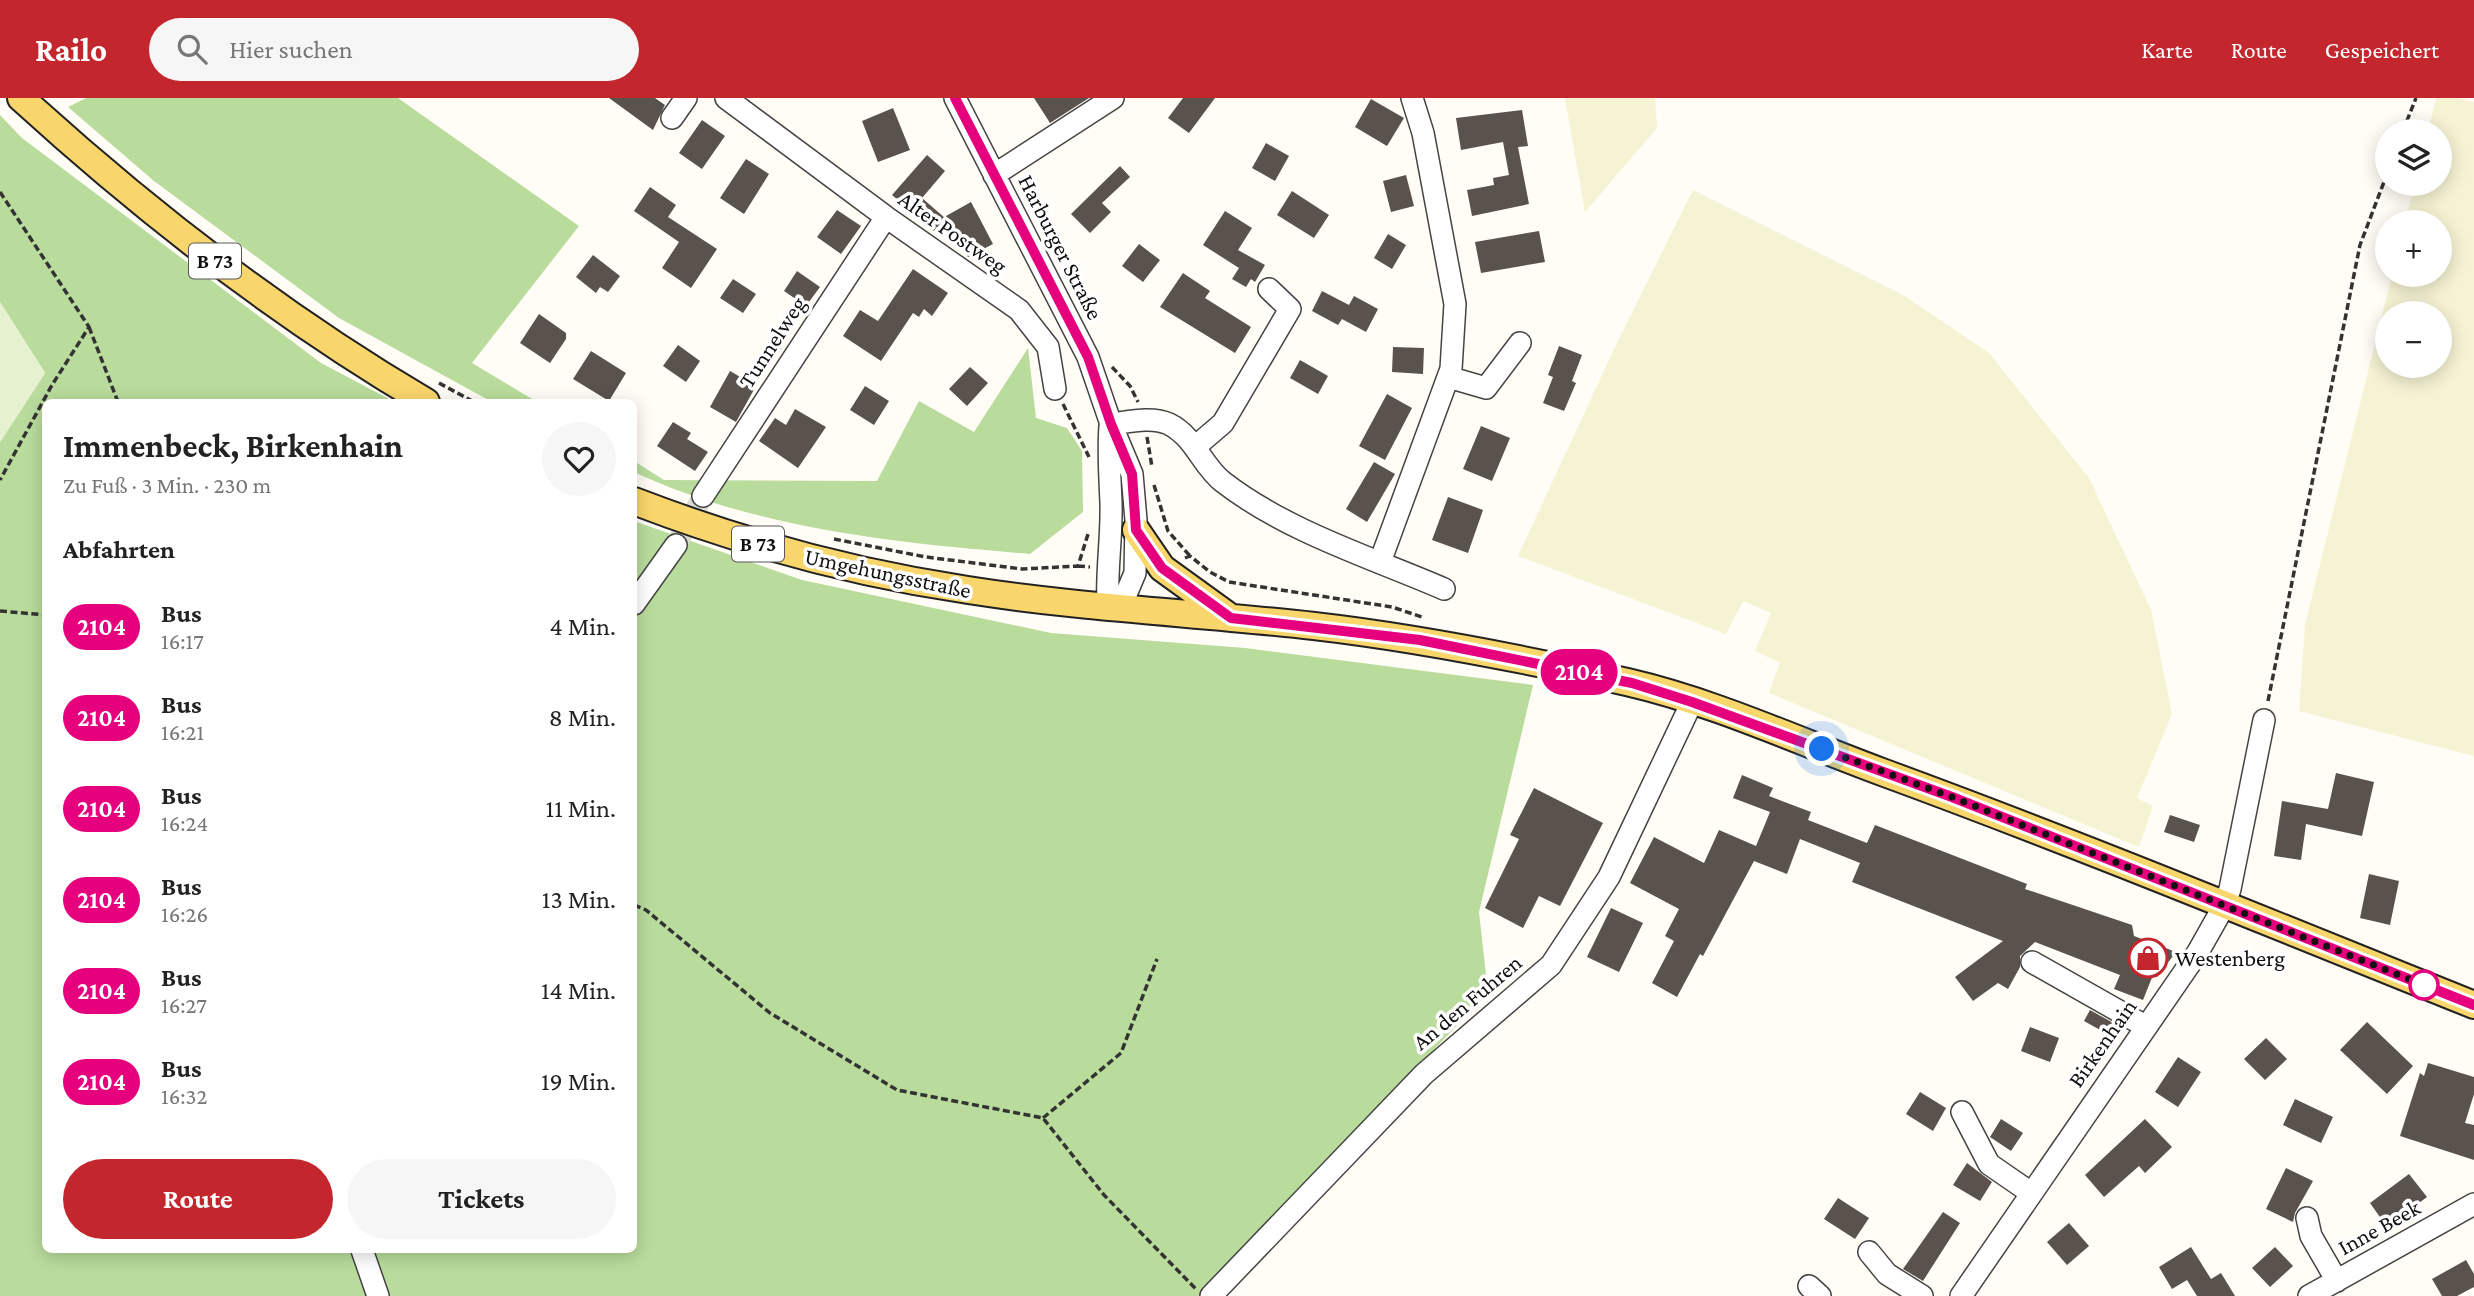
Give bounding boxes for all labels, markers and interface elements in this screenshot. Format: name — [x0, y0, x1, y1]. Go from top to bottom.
search box — [149, 18, 639, 81]
icon: search — [173, 30, 211, 68]
text: Railo — [35, 31, 107, 68]
text: Hier suchen — [229, 35, 353, 64]
text: Karte — [2141, 36, 2193, 63]
text: Route — [2231, 36, 2287, 63]
text: Gespeichert — [2325, 36, 2439, 63]
map controls — [2375, 119, 2452, 378]
button: layers — [2375, 119, 2452, 196]
street label: Harburger Straße — [1013, 170, 1109, 324]
street label: Alter Postweg — [894, 185, 1012, 279]
button: + — [2375, 210, 2452, 287]
road number: B 73 — [189, 244, 241, 278]
street label: Tunnelweg — [733, 292, 811, 392]
button: − — [2375, 301, 2452, 378]
button: heart — [542, 422, 616, 496]
text: Immenbeck, Birkenhain — [63, 427, 403, 464]
text: Zu Fuß · 3 Min. · 230 m — [63, 472, 271, 498]
road number: B 73 — [732, 526, 784, 562]
text: Abfahrten — [63, 535, 175, 564]
street label: Umgehungsstraße — [802, 543, 974, 603]
text: Bus — [161, 599, 202, 628]
text: 4 Min. — [550, 612, 616, 641]
text: 2104 — [77, 613, 126, 640]
text: 16:17 — [161, 628, 204, 654]
line badge: 2104 — [1530, 649, 1628, 695]
text: 2104 — [1555, 658, 1603, 685]
text: Bus — [161, 690, 202, 719]
text: 8 Min. — [549, 703, 616, 732]
text: 2104 — [77, 704, 126, 731]
text: 16:21 — [161, 719, 204, 745]
your location — [1804, 731, 1839, 766]
text: Bus — [161, 781, 202, 810]
text: 11 Min. — [546, 794, 616, 823]
text: 2104 — [77, 795, 126, 822]
text: 16:24 — [161, 810, 208, 836]
text: Bus — [161, 872, 202, 901]
text: 13 Min. — [542, 885, 616, 914]
text: 2104 — [77, 886, 126, 913]
text: 16:26 — [161, 901, 208, 927]
shop icon: Westenberg — [2127, 937, 2169, 979]
place label: Westenberg — [2175, 945, 2285, 971]
street label: An den Fuhren — [1407, 949, 1527, 1055]
text: Bus — [161, 963, 202, 992]
unlabelled marker — [2409, 970, 2439, 1000]
text: 14 Min. — [541, 976, 616, 1005]
text: 2104 — [77, 977, 126, 1004]
text: 16:27 — [161, 992, 207, 1018]
street label: Birkenhain — [2062, 994, 2142, 1092]
text: Bus — [161, 1054, 202, 1083]
text: 19 Min. — [541, 1067, 616, 1096]
text: 2104 — [77, 1068, 126, 1095]
text: 16:32 — [161, 1083, 207, 1109]
button: Route — [63, 1159, 333, 1239]
button: Tickets — [347, 1159, 616, 1239]
street label: Inne Beek — [2333, 1194, 2425, 1260]

